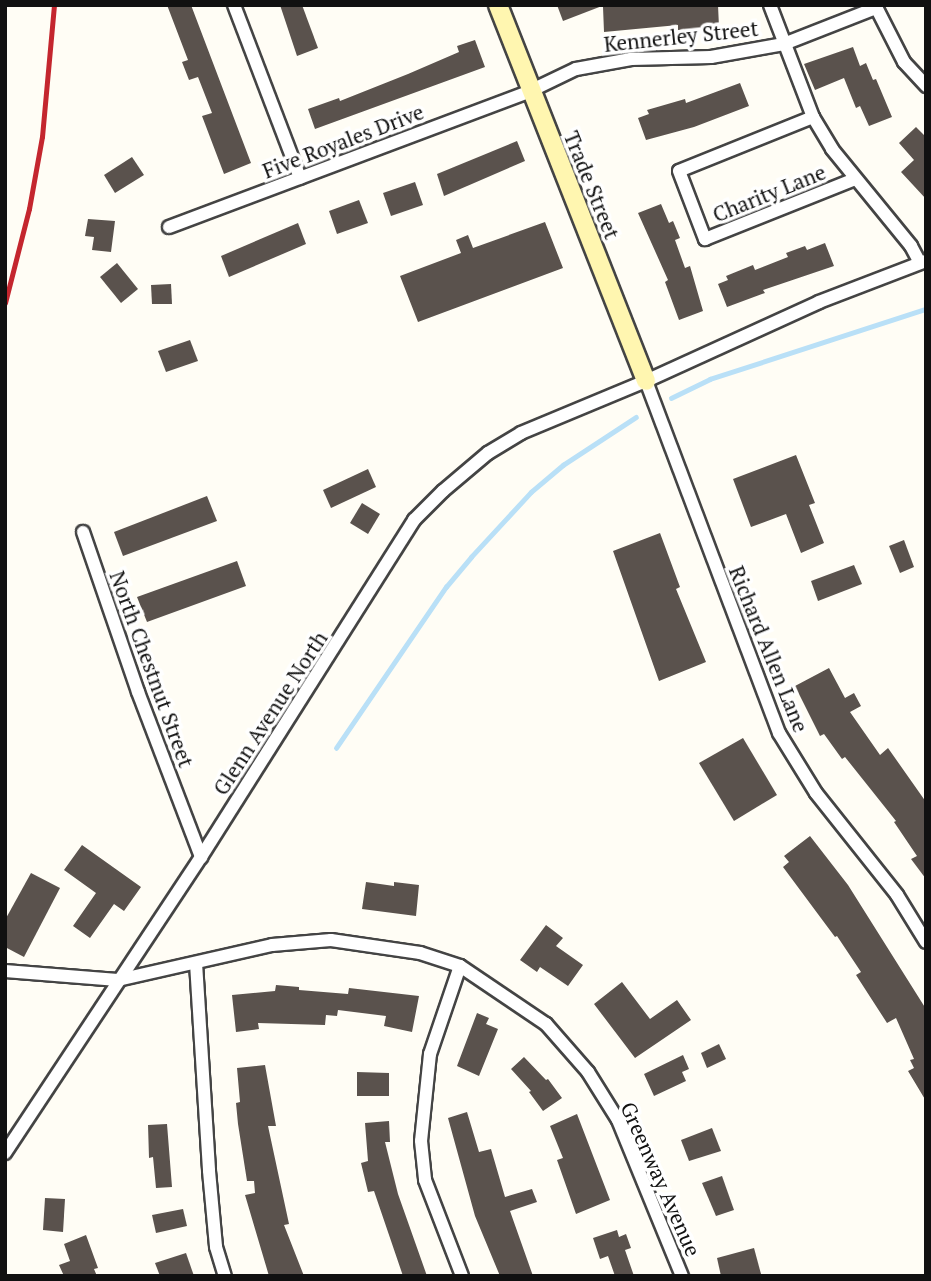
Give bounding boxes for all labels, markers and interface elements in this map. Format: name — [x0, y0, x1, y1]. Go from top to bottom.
street label: Kennerley Street — [603, 15, 759, 57]
street label: Five Royales Drive — [259, 99, 427, 183]
street label: Trade Street — [559, 127, 625, 243]
street label: Charity Lane — [709, 159, 829, 227]
street label: Richard Allen Lane — [724, 562, 814, 736]
street label: North Chestnut Street — [105, 567, 199, 771]
street label: Glenn Avenue North — [208, 626, 332, 800]
street label: Greenway Avenue — [616, 1098, 706, 1260]

